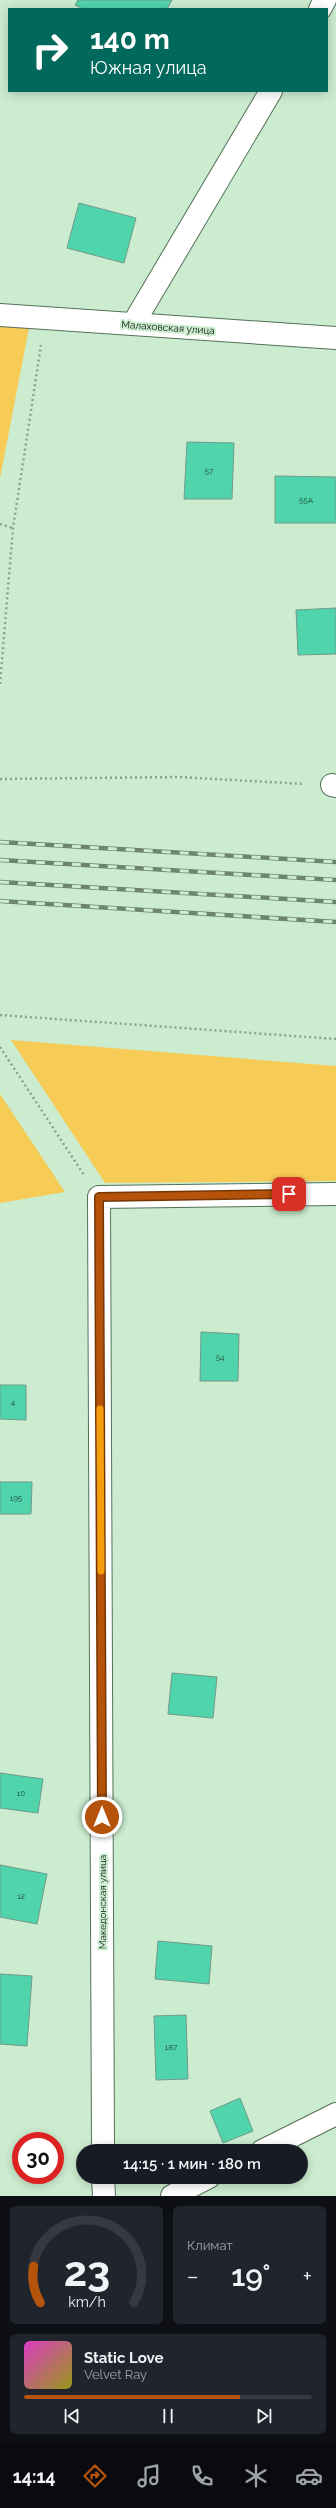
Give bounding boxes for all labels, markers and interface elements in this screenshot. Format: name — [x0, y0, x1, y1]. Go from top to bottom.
text: 140 m — [90, 23, 170, 56]
icon: right — [24, 24, 76, 76]
text: Южная улица — [90, 57, 207, 78]
street label: Малаховская улица — [121, 319, 215, 336]
house number: 57 — [205, 466, 214, 476]
house number: 55А — [299, 495, 314, 505]
pin — [272, 1177, 306, 1211]
icon: arrive — [278, 1183, 300, 1205]
house number: 54 — [216, 1352, 225, 1362]
house number: 4 — [11, 1397, 16, 1407]
house number: 195 — [10, 1493, 23, 1503]
house number: 10 — [17, 1788, 25, 1798]
position arrow — [81, 1796, 123, 1838]
street label: Македонская улица — [97, 1855, 108, 1949]
house number: 12 — [17, 1891, 25, 1901]
house number: 187 — [165, 2042, 178, 2052]
speed limit sign: 30 — [12, 2132, 64, 2184]
text: 14:15 · 1 мин · 180 m — [123, 2155, 261, 2173]
text: Климат — [187, 2238, 233, 2253]
text: 23 — [63, 2247, 110, 2296]
text: 19° — [231, 2258, 270, 2293]
text: − — [187, 2263, 199, 2289]
text: + — [303, 2263, 312, 2289]
text: km/h — [68, 2294, 105, 2310]
text: Static Love — [84, 2349, 163, 2367]
text: Velvet Ray — [84, 2367, 147, 2382]
icon: previous — [61, 2405, 83, 2427]
icon: pause — [157, 2405, 179, 2427]
icon: next — [253, 2405, 275, 2427]
icon: directions — [81, 2462, 109, 2490]
icon: music — [135, 2462, 163, 2490]
icon: phone — [188, 2462, 216, 2490]
icon: climate — [242, 2462, 270, 2490]
icon: car — [295, 2462, 323, 2490]
text: 14:14 — [13, 2466, 56, 2487]

